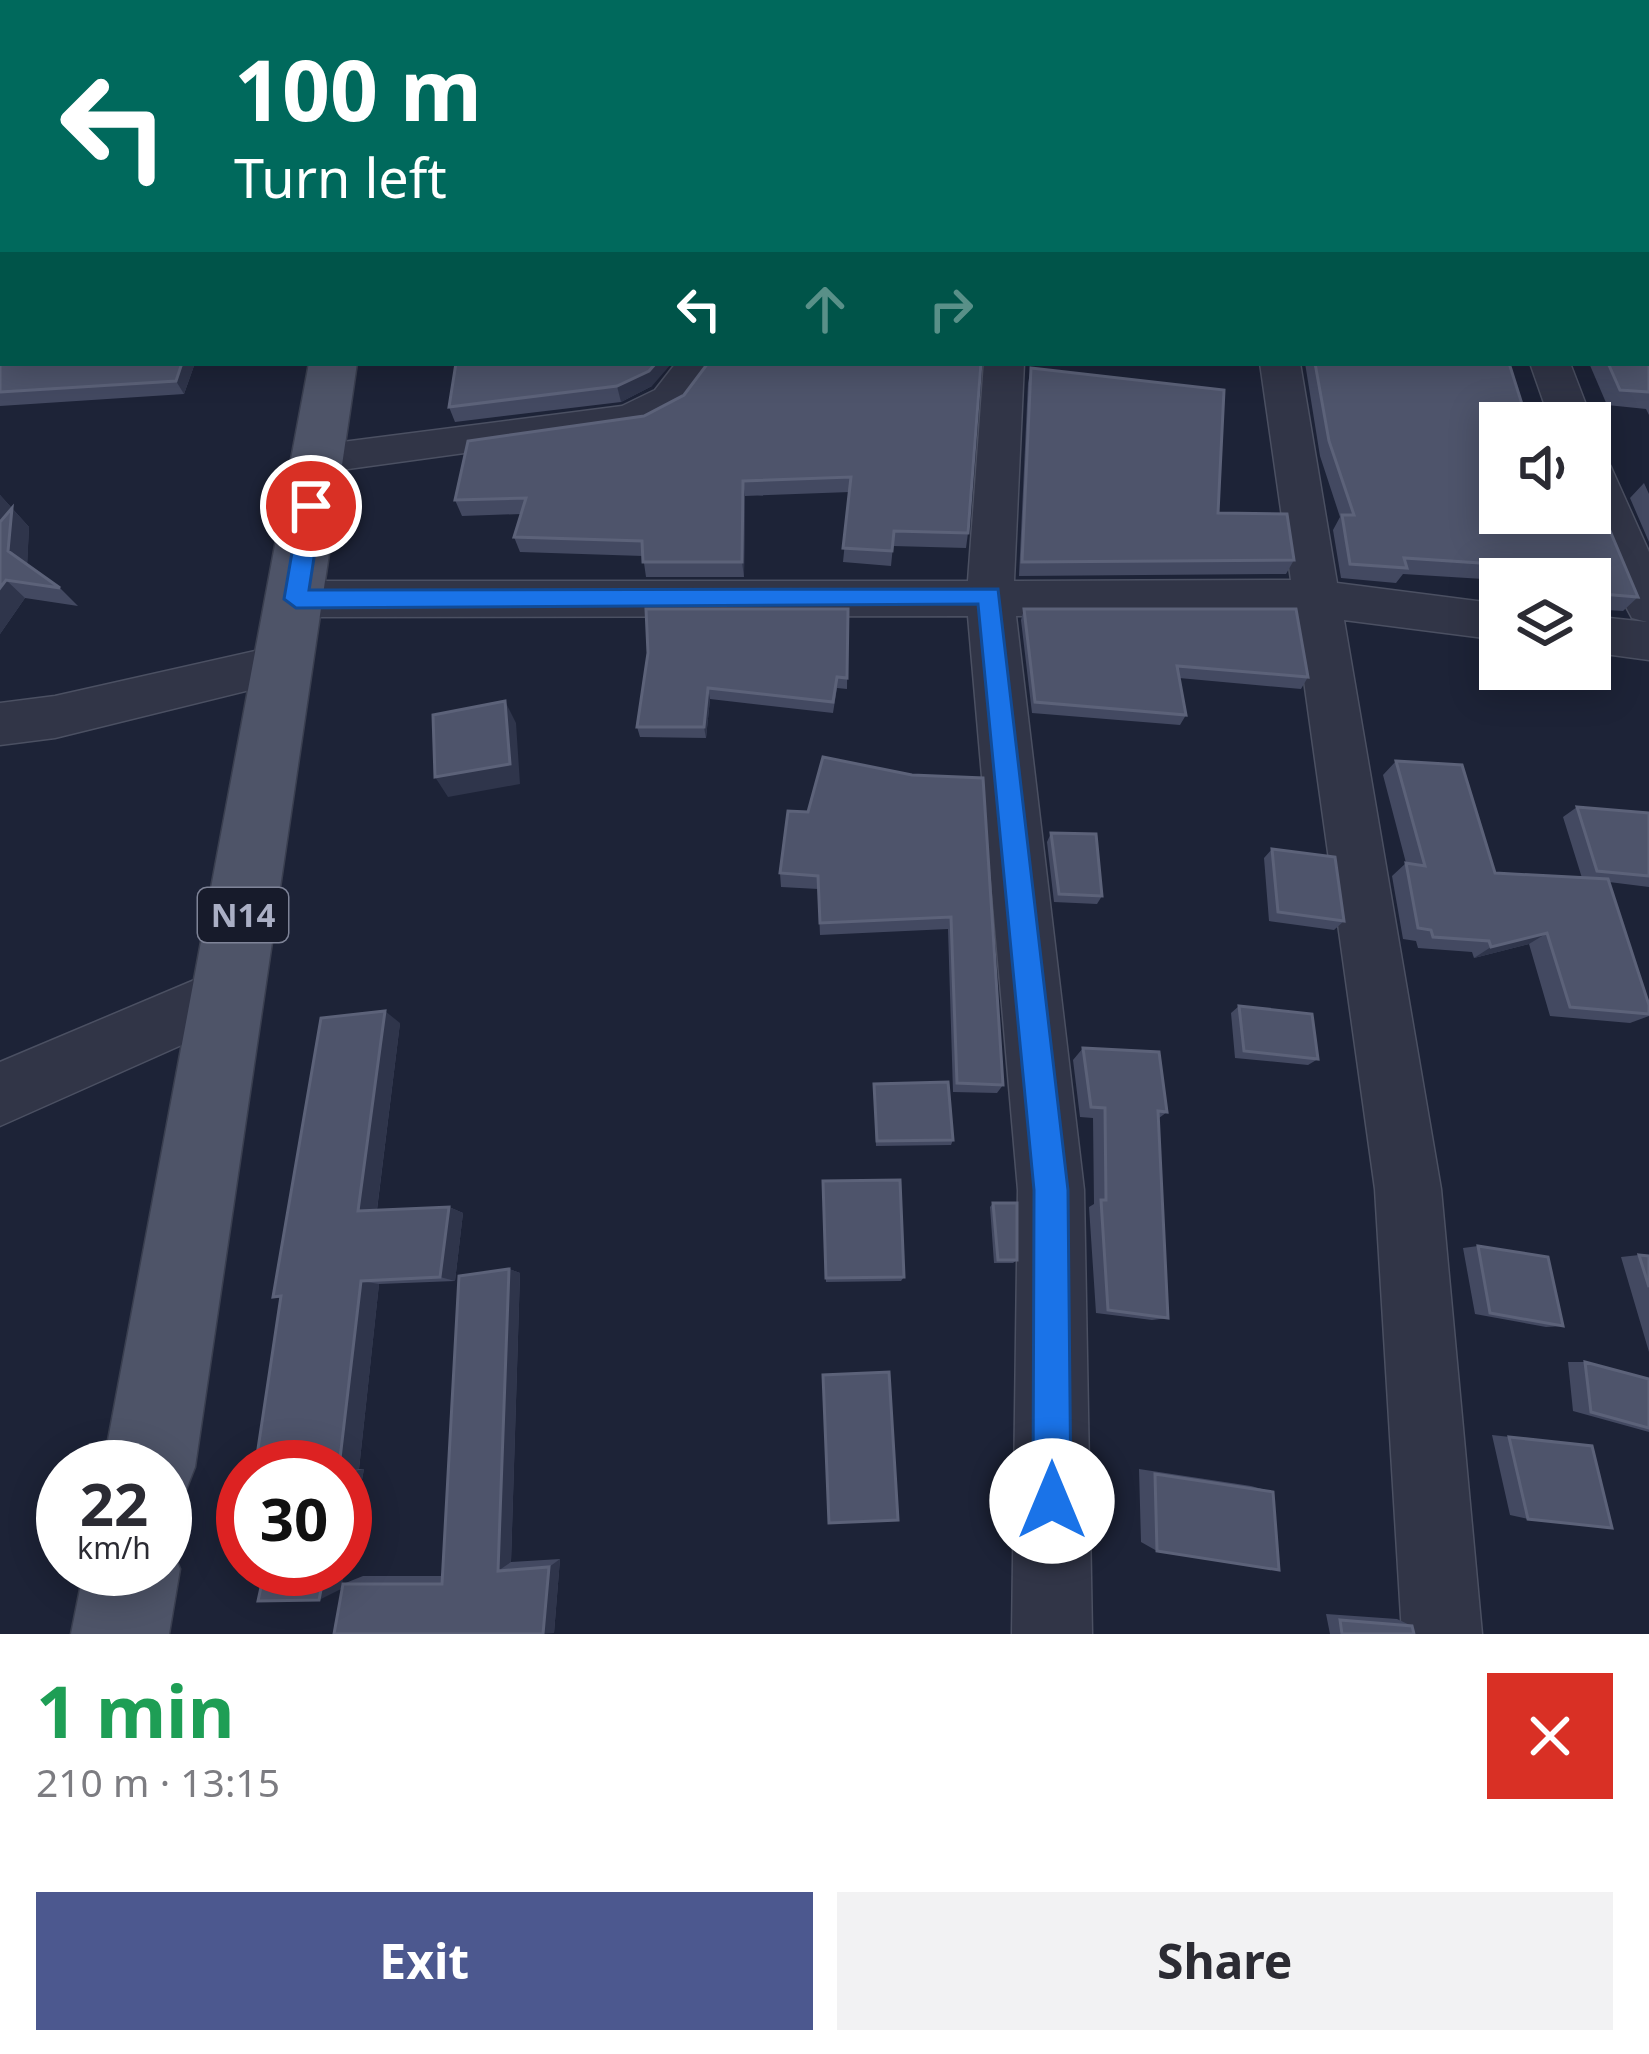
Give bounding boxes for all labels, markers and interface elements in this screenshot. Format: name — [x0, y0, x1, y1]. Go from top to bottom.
text: 100 m — [234, 31, 482, 146]
icon: left — [36, 48, 192, 204]
text: Turn left — [234, 140, 447, 214]
icon: left — [666, 276, 732, 342]
icon: ahead — [792, 276, 858, 342]
icon: right — [918, 276, 984, 342]
map controls — [1479, 402, 1611, 690]
button: sound — [1479, 402, 1611, 534]
pin — [260, 455, 362, 557]
icon: arrive — [278, 473, 344, 539]
button: layers — [1479, 558, 1611, 690]
road number: N14 — [198, 888, 288, 942]
position arrow — [989, 1438, 1115, 1564]
speed limit sign: 30 — [216, 1440, 372, 1596]
text: 22 — [80, 1462, 148, 1544]
text: km/h — [77, 1527, 151, 1568]
text: 1 min — [36, 1661, 234, 1759]
button: close — [1487, 1673, 1613, 1799]
text: 210 m · 13:15 — [36, 1755, 280, 1808]
button: Exit — [36, 1892, 813, 2030]
button: Share — [837, 1892, 1613, 2030]

